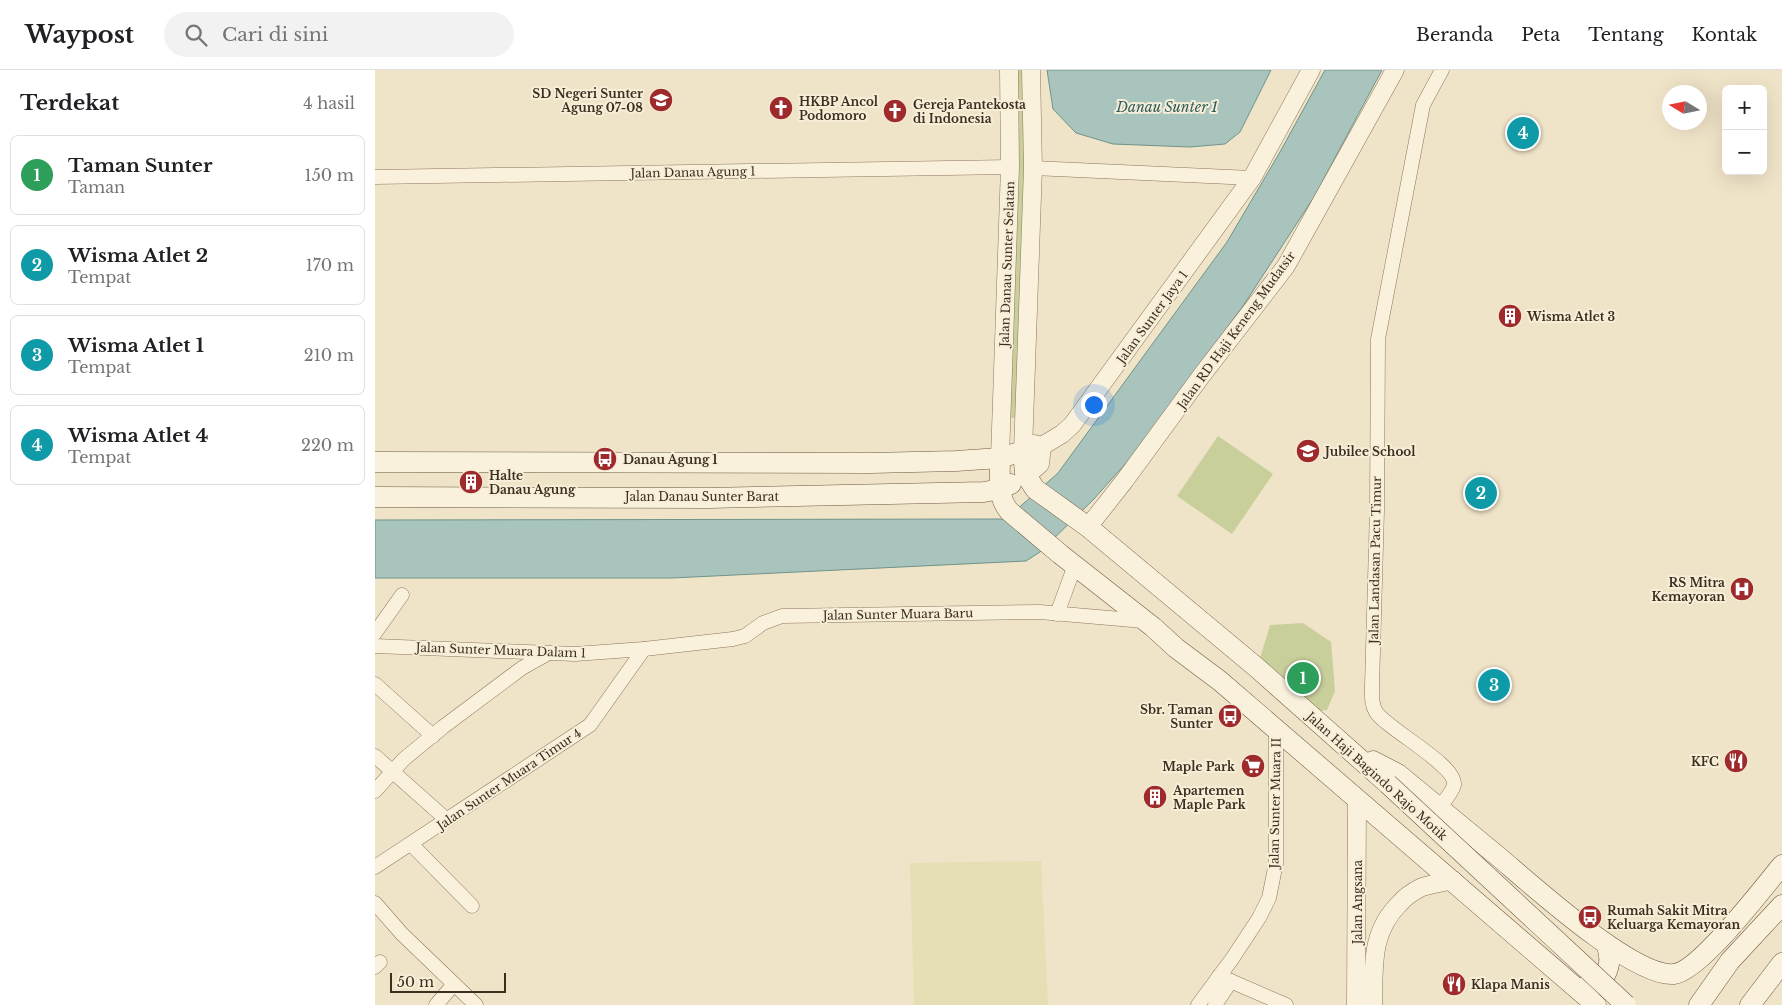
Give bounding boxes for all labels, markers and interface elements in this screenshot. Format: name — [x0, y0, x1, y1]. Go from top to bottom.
search box — [164, 12, 514, 57]
text: Waypost — [25, 20, 134, 49]
icon: search — [182, 21, 210, 49]
text: Cari di sini — [222, 23, 328, 46]
text: Beranda — [1416, 24, 1493, 46]
text: Peta — [1521, 24, 1560, 46]
text: Tentang — [1588, 24, 1663, 46]
text: Kontak — [1691, 24, 1757, 46]
north arrow — [1662, 85, 1707, 130]
map controls — [1722, 85, 1767, 175]
button: + — [1722, 85, 1767, 130]
place label: SD Negeri Sunter Agung 07-08 — [532, 86, 643, 115]
school or university icon: SD Negeri Sunter Agung 07-08 — [648, 87, 674, 113]
text: Terdekat — [20, 90, 119, 116]
text: 4 hasil — [303, 93, 355, 113]
place label: HKBP Ancol Podomoro — [799, 94, 879, 123]
church icon: HKBP Ancol Podomoro — [768, 95, 794, 121]
place label: Gereja Pantekosta di Indonesia — [913, 97, 1026, 126]
church icon: Gereja Pantekosta di Indonesia — [882, 98, 908, 124]
water label: Danau Sunter 1 — [1115, 98, 1218, 116]
pin: 4 — [1507, 114, 1539, 152]
button: − — [1722, 130, 1767, 175]
text: Taman Sunter — [68, 154, 212, 177]
street label: Jalan Danau Agung 1 — [628, 163, 756, 181]
text: 1 — [34, 165, 40, 185]
text: 150 m — [305, 165, 354, 185]
text: Taman — [68, 177, 125, 197]
street label: Jalan Danau Sunter Selatan — [997, 181, 1017, 349]
text: Wisma Atlet 2 — [68, 244, 208, 267]
street label: Jalan RD Haji Keneng Mudatsir — [1173, 248, 1298, 413]
text: 2 — [32, 255, 42, 275]
text: 170 m — [306, 255, 354, 275]
text: Tempat — [68, 267, 131, 287]
street label: Jalan Sunter Jaya 1 — [1112, 268, 1191, 368]
building icon: Wisma Atlet 3 — [1497, 303, 1523, 329]
place label: Wisma Atlet 3 — [1526, 309, 1616, 324]
text: Wisma Atlet 1 — [68, 334, 204, 357]
text: 3 — [32, 345, 42, 365]
text: 210 m — [304, 345, 354, 365]
text: Tempat — [68, 357, 131, 377]
your location — [1081, 392, 1107, 418]
text: Wisma Atlet 4 — [68, 424, 208, 447]
text: 4 — [32, 435, 42, 455]
text: 220 m — [301, 435, 354, 455]
school or university icon: Jubilee School — [1295, 438, 1321, 464]
place label: Jubilee School — [1322, 444, 1416, 459]
bus stop icon: Danau Agung 1 — [592, 446, 618, 472]
text: Tempat — [68, 447, 131, 467]
place label: Danau Agung 1 — [623, 452, 718, 467]
place label: Halte Danau Agung — [489, 468, 576, 497]
building icon: Halte Danau Agung — [458, 469, 484, 495]
pin: 2 — [1465, 474, 1497, 512]
street label: Jalan Landasan Pacu Timur — [1366, 476, 1384, 646]
street label: Jalan Danau Sunter Barat — [623, 489, 779, 504]
place label: RS Mitra Kemayoran — [1651, 575, 1725, 604]
hospital icon: RS Mitra Kemayoran — [1729, 576, 1755, 602]
street label: Jalan Sunter Muara Baru — [821, 605, 973, 623]
street label: Jalan Sunter Muara Dalam 1 — [414, 639, 586, 660]
pin: 1 — [1287, 659, 1319, 697]
pin: 3 — [1478, 666, 1510, 704]
place label: Sbr. Taman Sunter — [1140, 702, 1213, 731]
bus stop icon: Sbr. Taman Sunter — [1217, 703, 1243, 729]
street label: Jalan Haji Bagindo Rajo Motik — [1302, 707, 1451, 844]
street label: Jalan Sunter Muara Timur 4 — [432, 725, 584, 834]
street label: Jalan Sunter Muara II — [1266, 737, 1284, 870]
restaurant icon: KFC — [1723, 748, 1749, 774]
supermarket icon: Maple Park — [1240, 753, 1266, 779]
place label: KFC — [1691, 754, 1719, 769]
place label: Maple Park — [1162, 759, 1236, 774]
place label: Apartemen Maple Park — [1172, 783, 1247, 812]
building icon: Apartemen Maple Park — [1142, 784, 1168, 810]
street label: Jalan Angsana — [1350, 859, 1365, 946]
place label: Rumah Sakit Mitra Keluarga Kemayoran — [1607, 903, 1740, 932]
bus stop icon: Rumah Sakit Mitra Keluarga Kemayoran — [1577, 904, 1603, 930]
scale bar — [390, 970, 506, 993]
restaurant icon: Klapa Manis — [1441, 971, 1467, 997]
text: 50 m — [397, 973, 434, 991]
place label: Klapa Manis — [1471, 977, 1550, 992]

